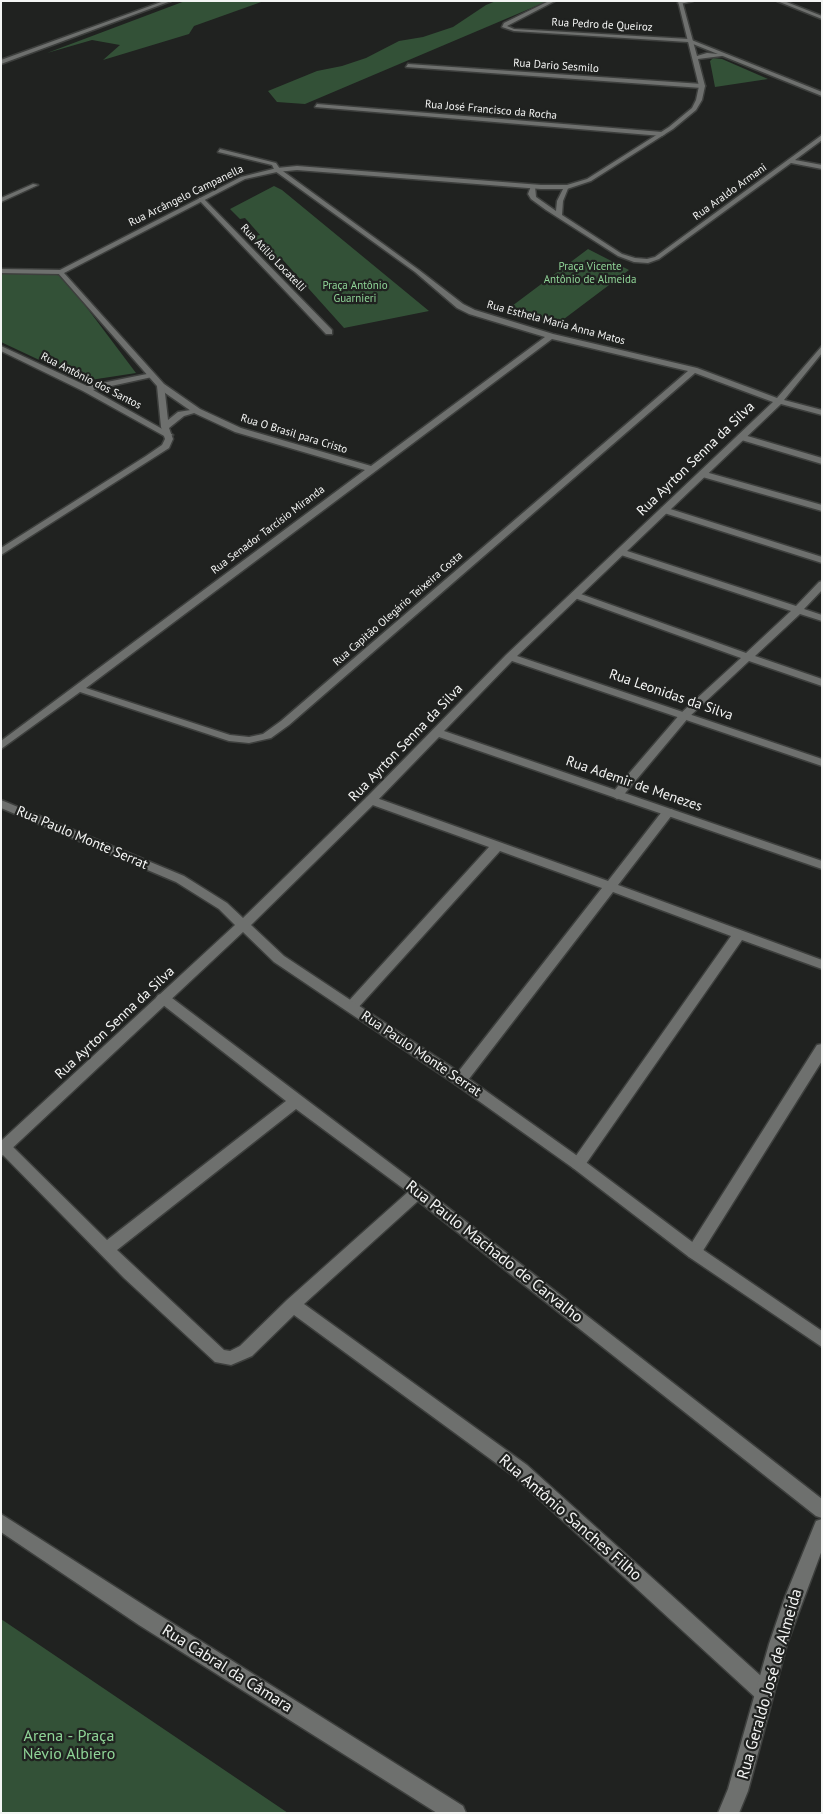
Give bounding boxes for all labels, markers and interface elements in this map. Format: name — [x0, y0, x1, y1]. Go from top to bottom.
street label: Rua Pedro de Queiroz — [551, 16, 653, 34]
street label: Rua Dario Sesmilo — [513, 56, 599, 76]
street label: Rua José Francisco da Rocha — [424, 98, 558, 122]
street label: Rua Araldo Armani — [691, 161, 769, 223]
street label: Rua Arcângelo Campanella — [126, 162, 246, 230]
street label: Rua Atílio Locatelli — [237, 222, 309, 294]
park label: Praça Vicente Antônio de Almeida — [544, 260, 636, 286]
park label: Praça Antônio Guarnieri — [322, 279, 388, 305]
street label: Rua Esthela Maria Anna Matos — [485, 298, 627, 348]
street label: Rua Antônio dos Santos — [38, 350, 144, 412]
street label: Rua Ayrton Senna da Silva — [634, 398, 758, 520]
street label: Rua O Brasil para Cristo — [239, 411, 349, 457]
street label: Rua Senador Tarcísio Miranda — [209, 483, 327, 577]
street label: Rua Capitão Olegário Teixeira Costa — [331, 549, 465, 669]
street label: Rua Leonidas da Silva — [607, 666, 735, 724]
street label: Rua Ayrton Senna da Silva — [345, 681, 467, 805]
street label: Rua Ademir de Menezes — [564, 753, 704, 815]
street label: Rua Paulo Monte Serrat — [14, 803, 150, 873]
street label: Rua Ayrton Senna da Silva — [52, 963, 178, 1083]
street label: Rua Paulo Monte Serrat — [358, 1008, 484, 1100]
street label: Rua Paulo Machado de Carvalho — [402, 1177, 586, 1327]
street label: Rua Antônio Sanches Filho — [495, 1451, 645, 1585]
street label: Rua Geraldo José de Almeida — [734, 1587, 806, 1781]
street label: Rua Cabral da Câmara — [158, 1621, 296, 1717]
park label: Arena - Praça Névio Albiero — [23, 1726, 115, 1764]

